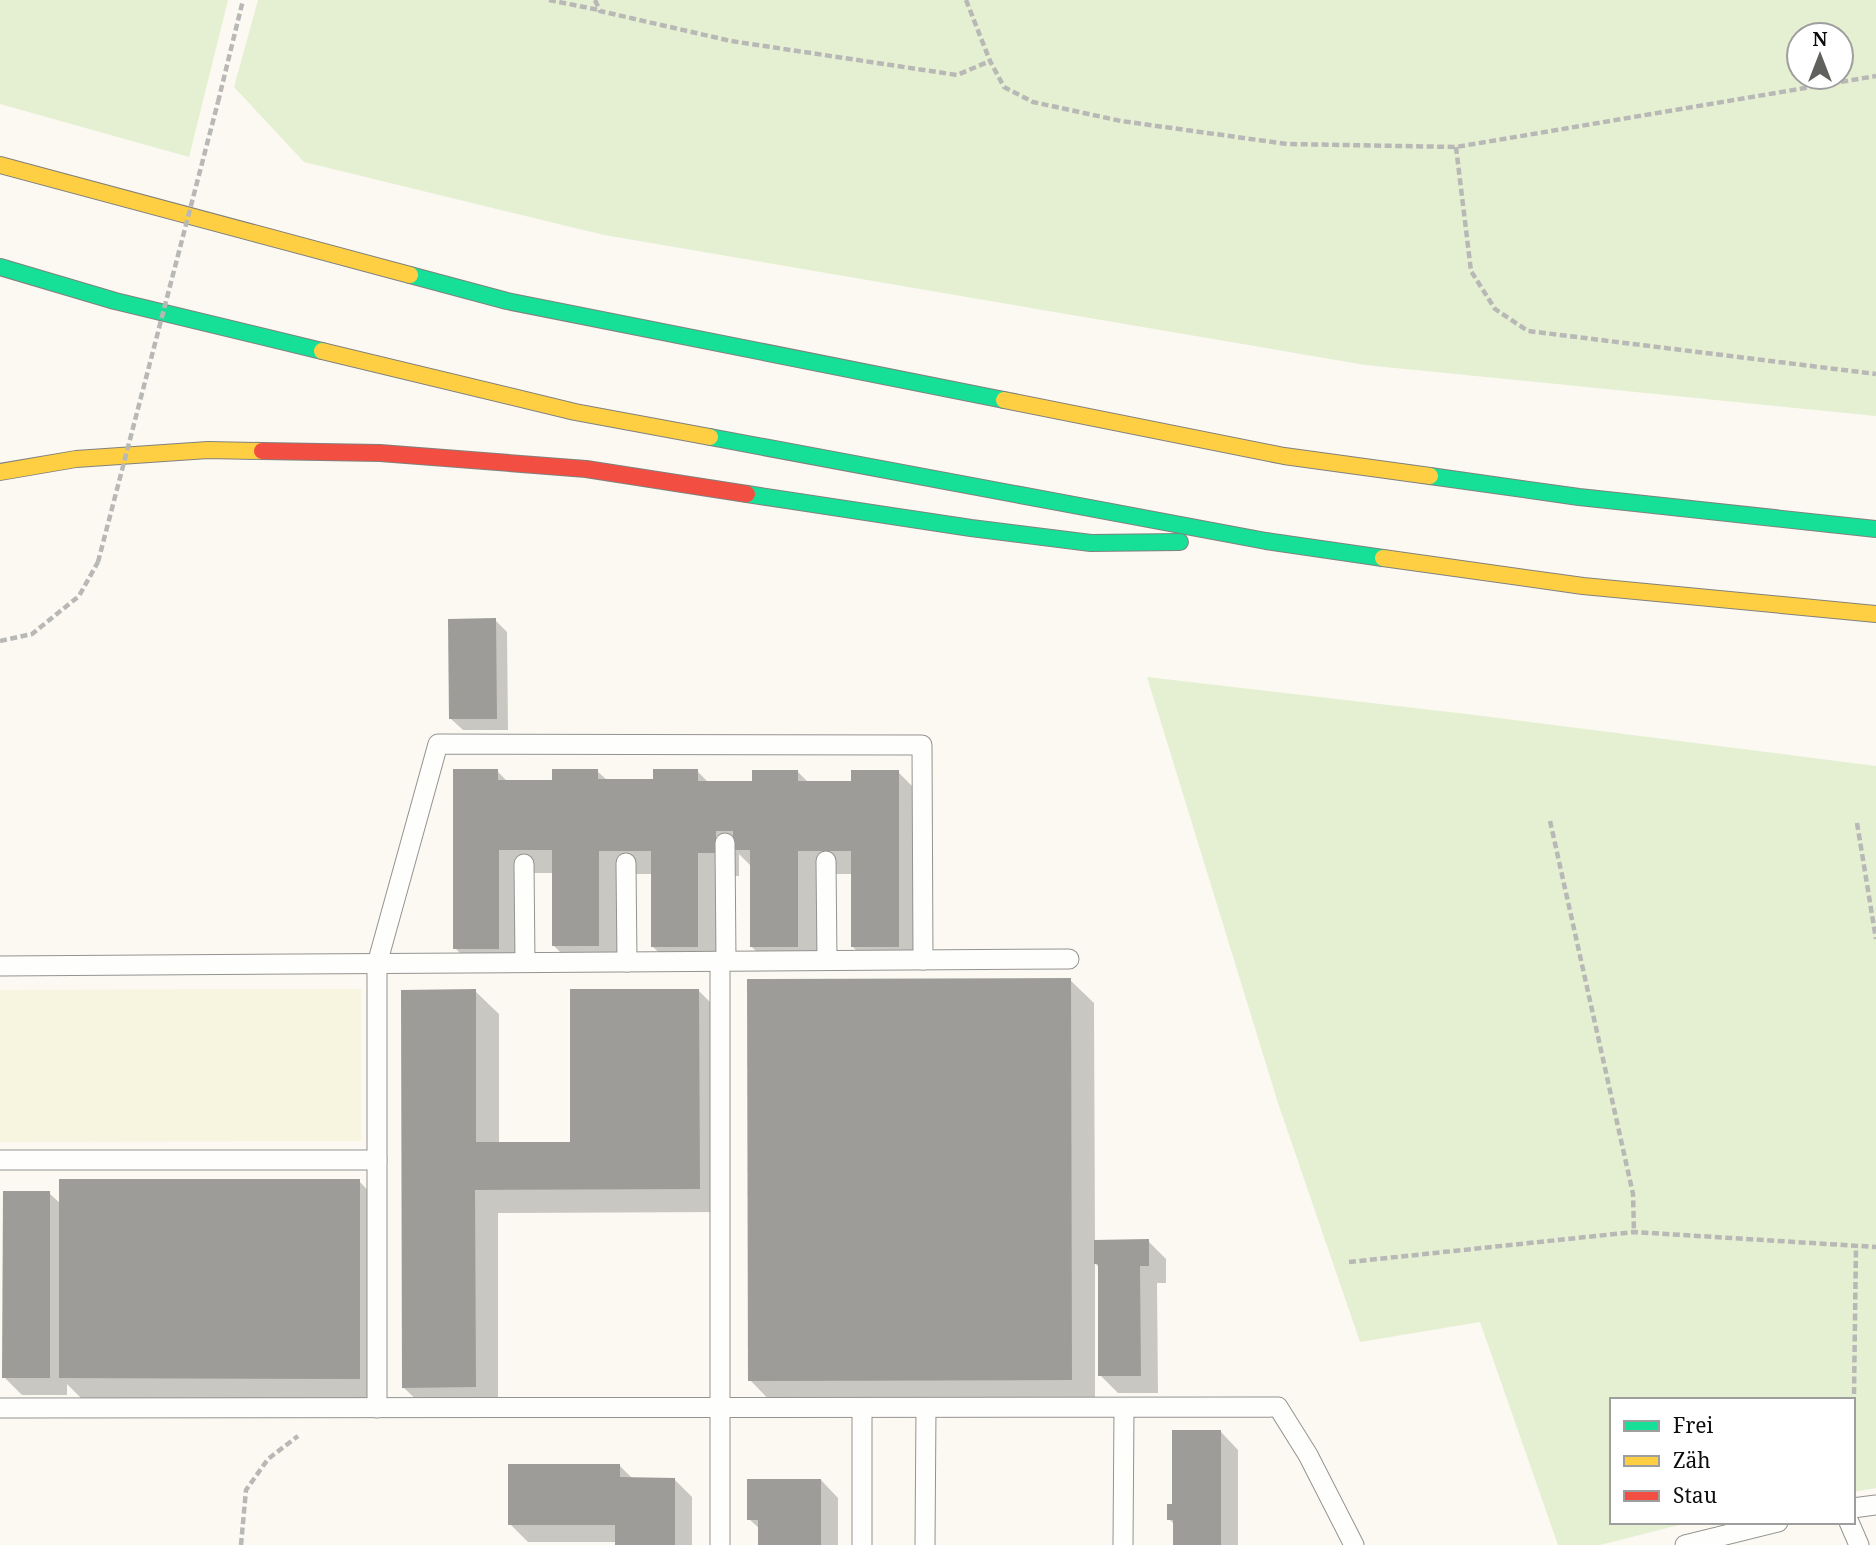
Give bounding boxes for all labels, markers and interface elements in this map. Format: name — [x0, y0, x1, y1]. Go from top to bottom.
north arrow — [1785, 21, 1855, 91]
text: N — [1813, 26, 1828, 52]
legend — [1610, 1398, 1855, 1524]
text: Frei — [1673, 1411, 1714, 1439]
text: Zäh — [1673, 1446, 1711, 1474]
text: Stau — [1673, 1481, 1717, 1509]

